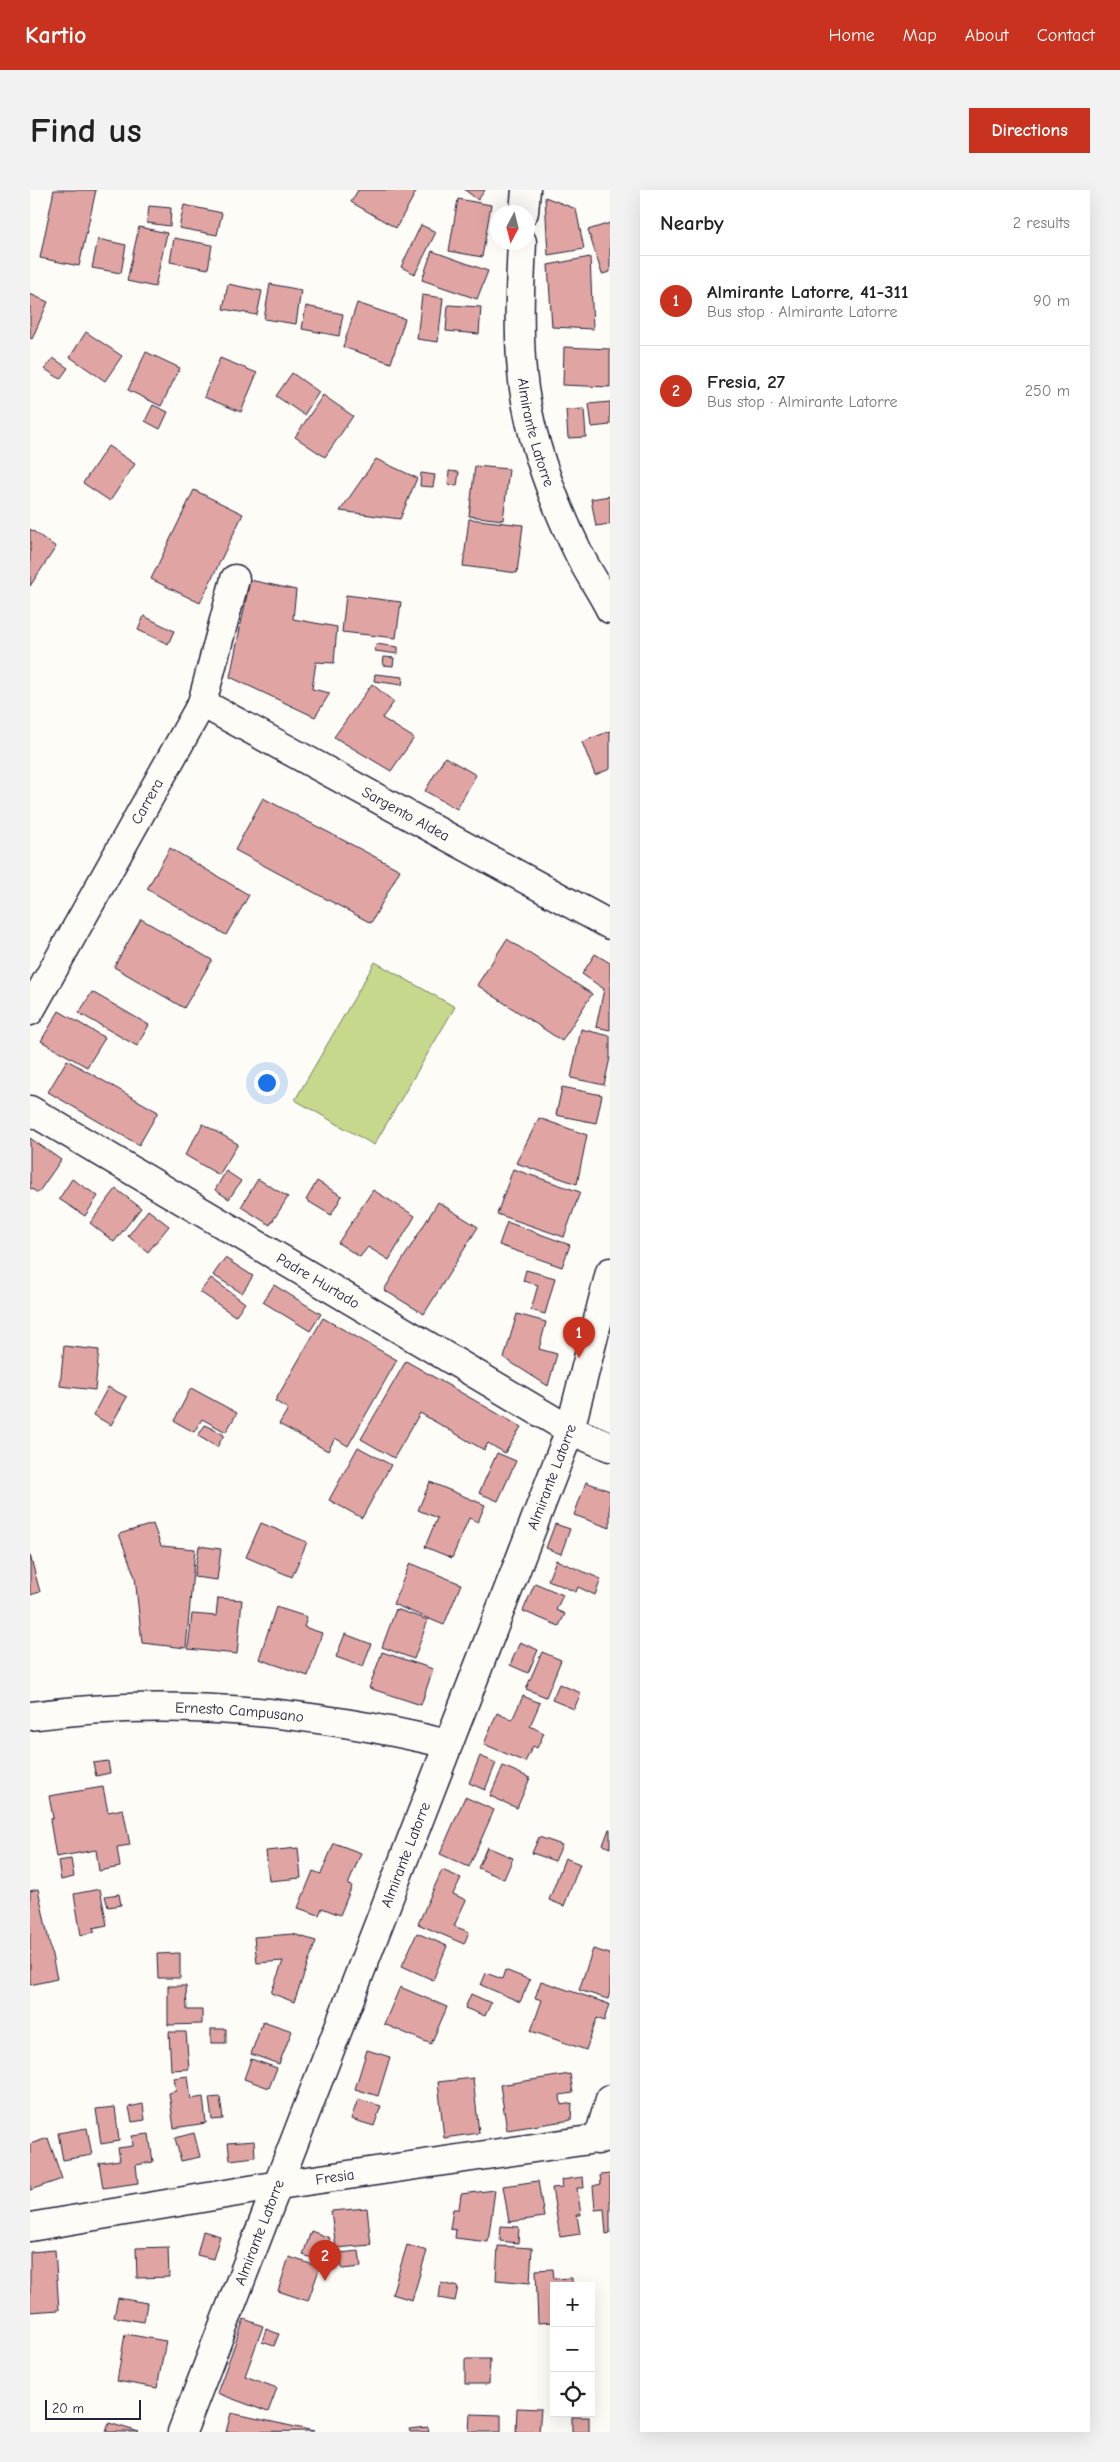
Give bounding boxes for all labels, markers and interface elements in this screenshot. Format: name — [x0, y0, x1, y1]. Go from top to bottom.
text: Kartio — [25, 21, 87, 49]
text: Home — [828, 25, 875, 46]
text: Map — [903, 25, 937, 46]
text: About — [965, 25, 1009, 46]
text: Contact — [1037, 25, 1095, 46]
button: Directions — [969, 108, 1090, 153]
text: Find us — [30, 110, 142, 151]
north arrow — [490, 205, 535, 250]
text: Nearby — [660, 211, 724, 235]
text: 2 results — [1013, 214, 1070, 232]
text: Almirante Latorre, 41-311 — [707, 281, 909, 303]
text: 1 — [673, 292, 679, 310]
text: 90 m — [1033, 292, 1070, 310]
text: Bus stop · Almirante Latorre — [707, 303, 898, 321]
text: Fresia, 27 — [707, 371, 785, 393]
street label: Almirante Latorre — [514, 377, 558, 490]
text: 2 — [672, 382, 680, 400]
text: 250 m — [1025, 382, 1070, 400]
text: Bus stop · Almirante Latorre — [707, 393, 898, 411]
street label: Carrera — [127, 775, 167, 827]
street label: Sargento Aldea — [359, 783, 453, 845]
your location — [254, 1070, 280, 1096]
street label: Padre Hurtado — [273, 1249, 363, 1312]
pin: 1 — [563, 1317, 595, 1358]
street label: Almirante Latorre — [523, 1422, 580, 1533]
street label: Ernesto Campusano — [175, 1699, 305, 1726]
street label: Almirante Latorre — [377, 1799, 434, 1910]
street label: Fresia — [314, 2165, 356, 2189]
street label: Almirante Latorre — [231, 2177, 288, 2288]
pin: 2 — [309, 2240, 341, 2281]
map controls — [550, 2282, 595, 2417]
button: + — [550, 2282, 595, 2327]
button: − — [550, 2327, 595, 2372]
button: locate — [550, 2372, 595, 2417]
scale bar — [45, 2397, 141, 2420]
text: 20 m — [52, 2400, 84, 2417]

